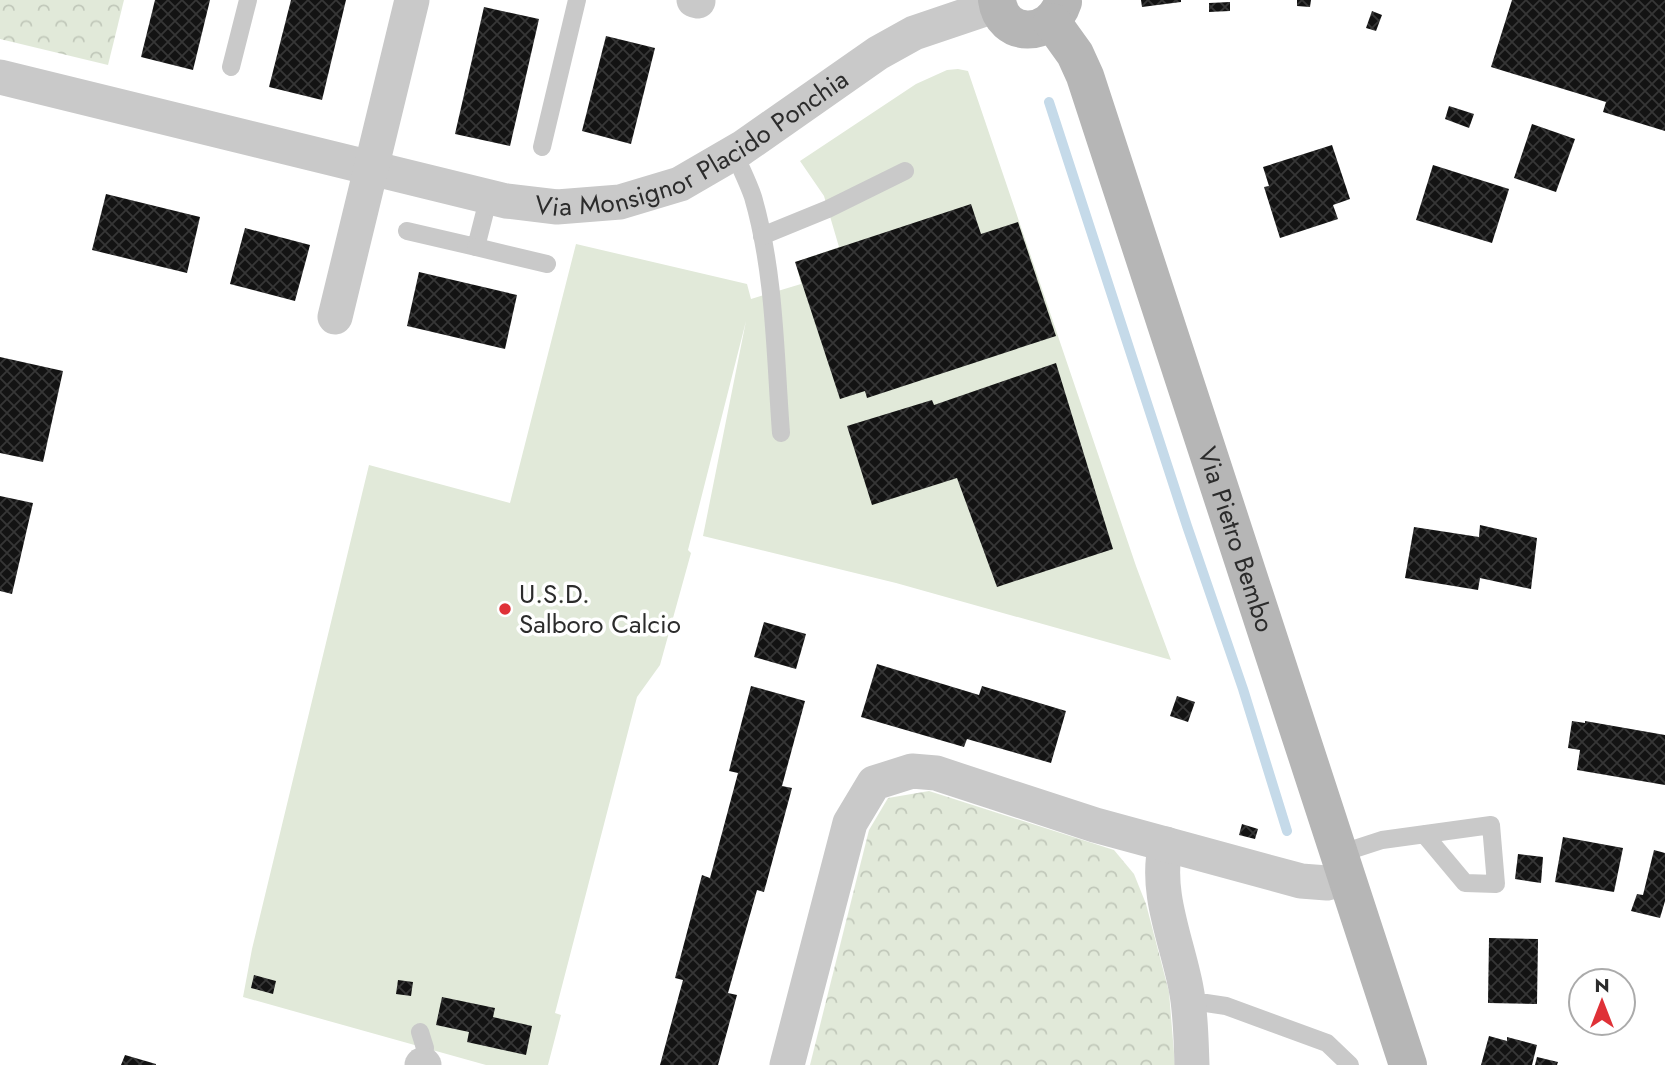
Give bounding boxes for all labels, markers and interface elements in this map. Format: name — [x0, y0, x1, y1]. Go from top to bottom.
street label: Via Monsignor Placido Ponchia — [533, 60, 856, 226]
street label: Via Pietro Bembo — [1188, 442, 1284, 637]
place label: U.S.D. Salboro Calcio — [519, 575, 681, 643]
marker: U.S.D. Salboro Calcio — [497, 601, 513, 617]
north arrow — [1567, 967, 1637, 1037]
text: N — [1594, 972, 1610, 999]

